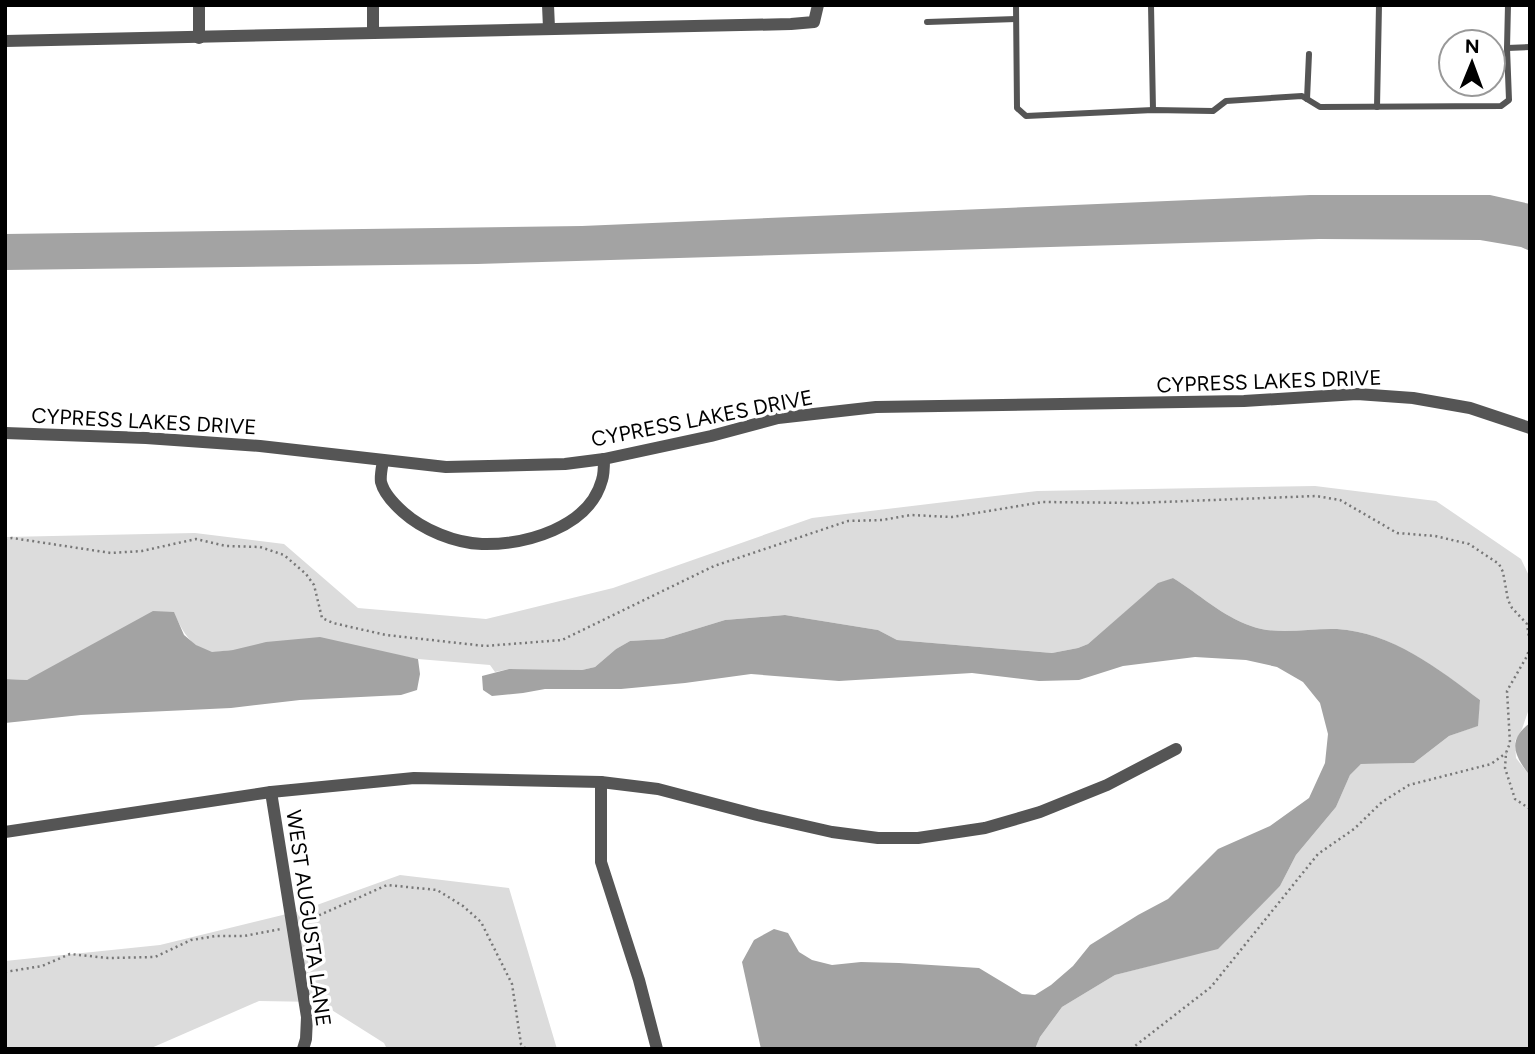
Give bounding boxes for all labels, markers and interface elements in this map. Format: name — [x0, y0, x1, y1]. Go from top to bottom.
north arrow — [1437, 28, 1507, 98]
text: N — [1465, 35, 1480, 58]
street label: CYPRESS LAKES DRIVE — [1156, 365, 1382, 397]
street label: CYPRESS LAKES DRIVE — [589, 384, 815, 452]
street label: CYPRESS LAKES DRIVE — [31, 403, 257, 439]
street label: WEST AUGUSTA LANE — [281, 808, 337, 1028]

